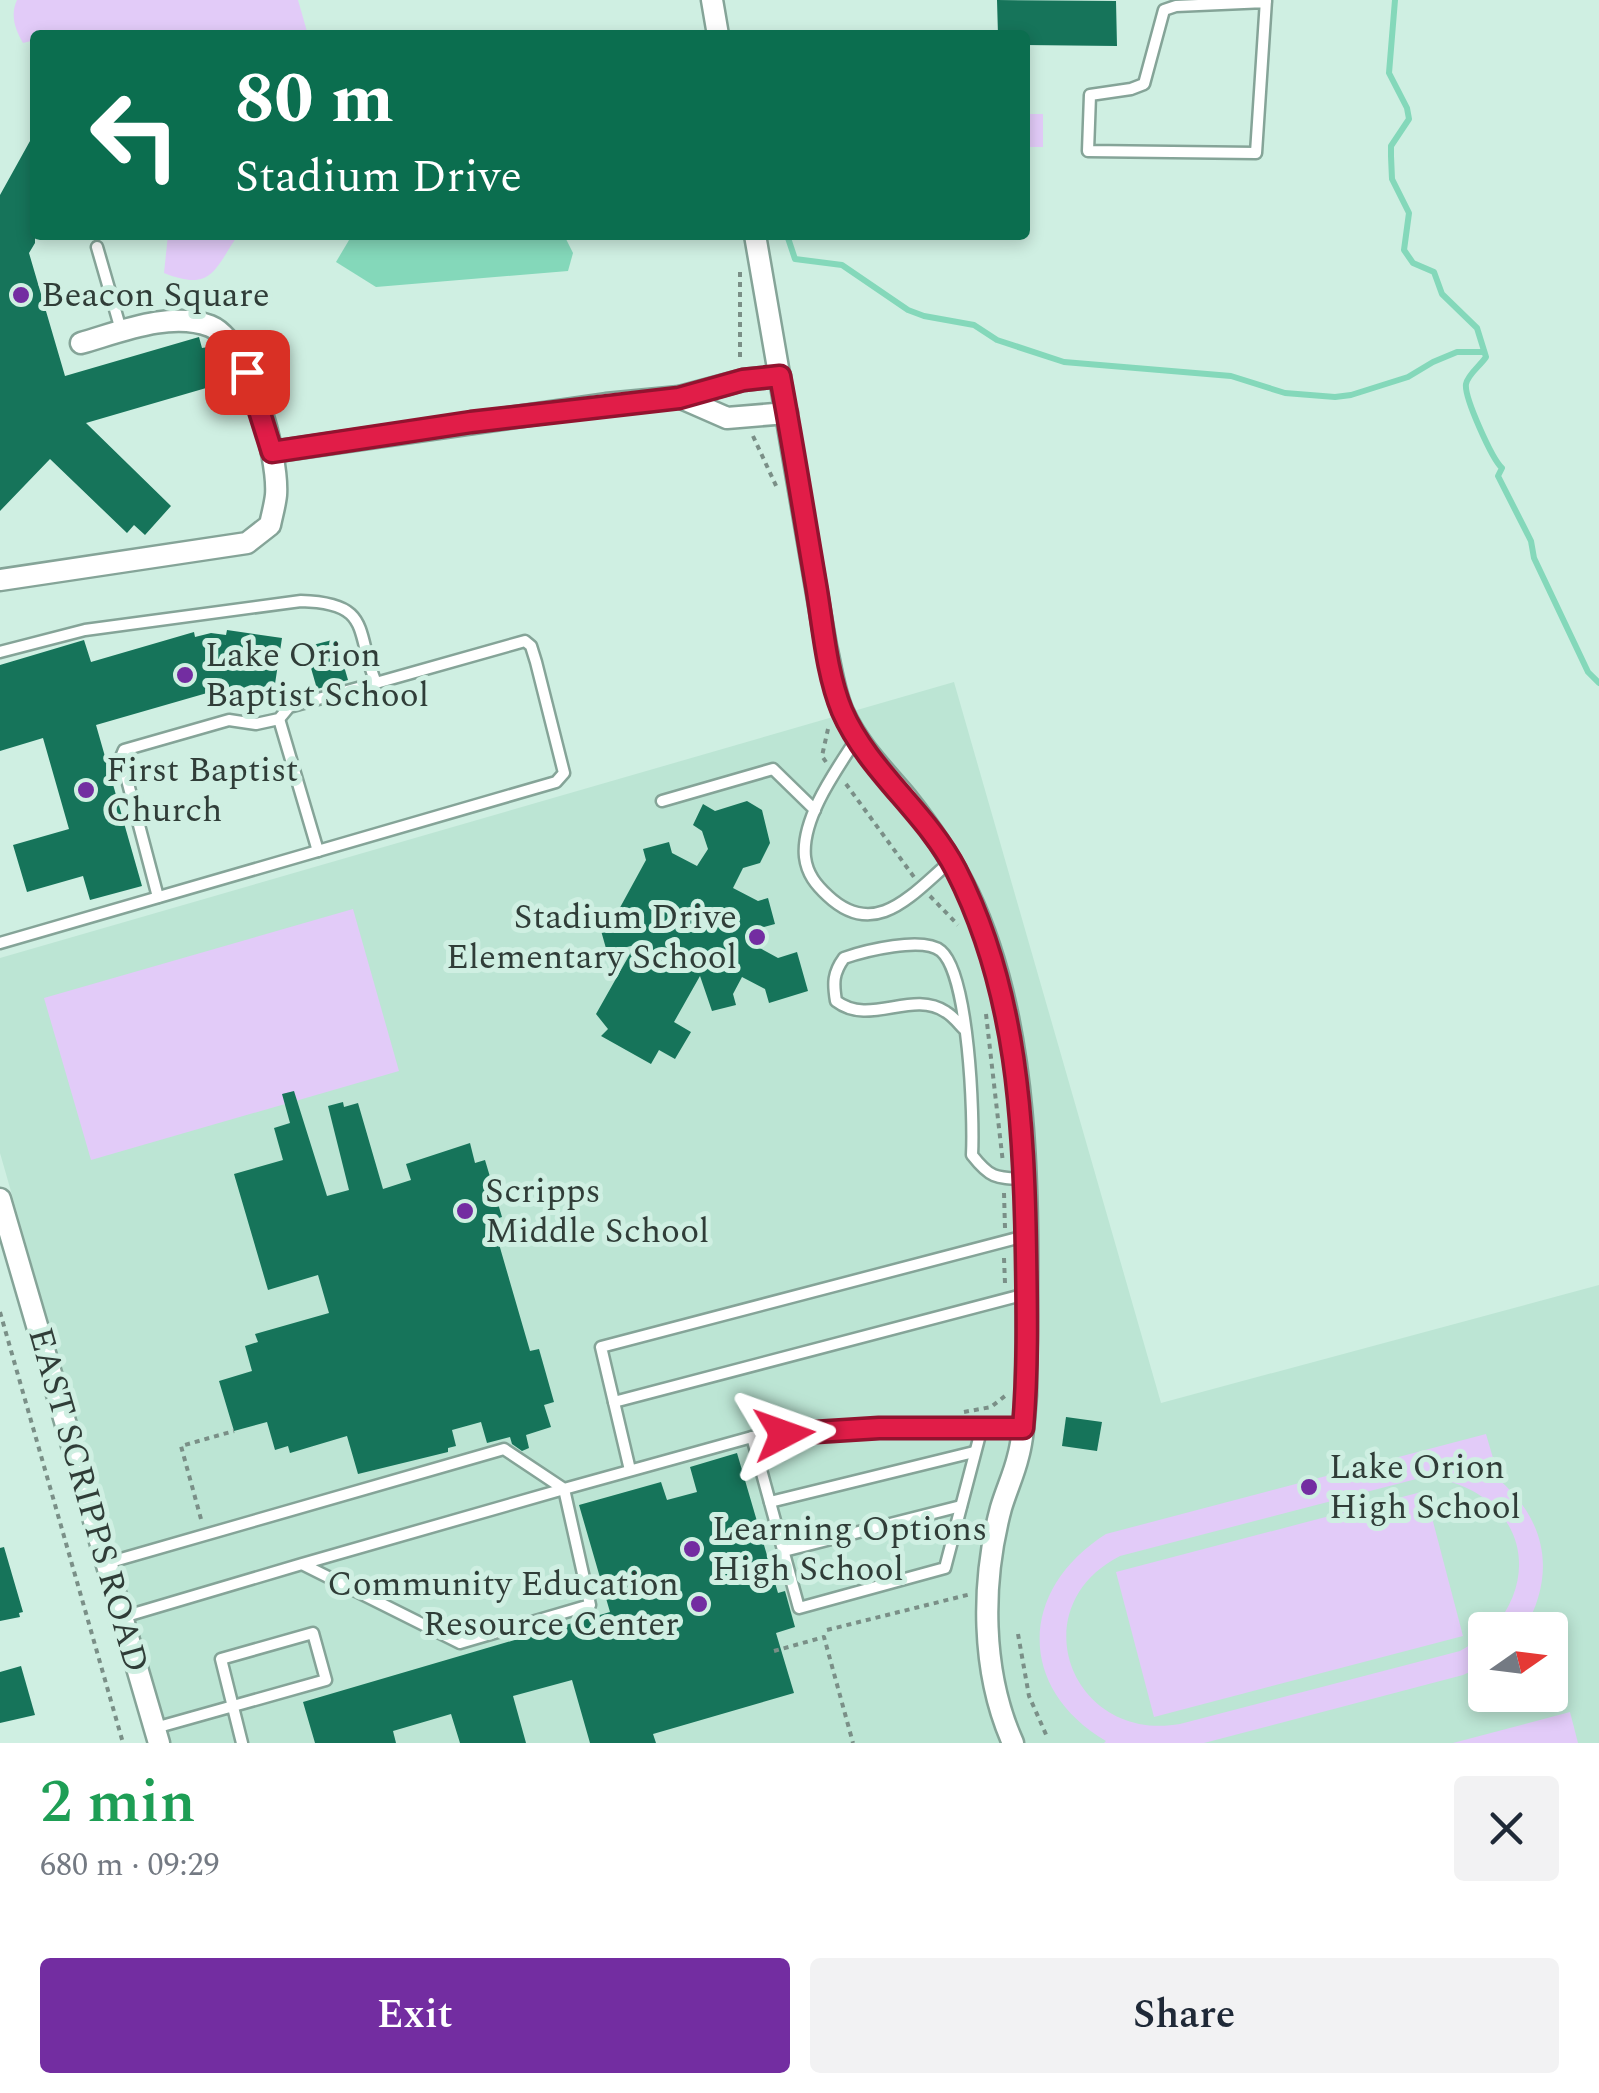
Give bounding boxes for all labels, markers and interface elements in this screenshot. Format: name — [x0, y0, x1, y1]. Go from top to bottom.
text: 80 m — [235, 47, 394, 153]
icon: left — [70, 70, 200, 200]
text: Stadium Drive — [235, 143, 522, 212]
place label: Beacon Square — [41, 269, 270, 322]
marker: Beacon Square — [10, 284, 32, 306]
pin — [205, 330, 290, 415]
icon: arrive — [220, 345, 275, 400]
place label: Lake Orion Baptist School — [205, 629, 429, 722]
marker: Lake Orion Baptist School — [174, 664, 196, 686]
place label: First Baptist Church — [106, 744, 298, 837]
marker: First Baptist Church — [75, 779, 97, 801]
place label: Stadium Drive Elementary School — [446, 891, 737, 984]
marker: Stadium Drive Elementary School — [746, 926, 768, 948]
place label: Scripps Middle School — [485, 1165, 709, 1258]
marker: Scripps Middle School — [454, 1200, 476, 1222]
street label: EAST SCRIPPS ROAD — [13, 1321, 163, 1679]
position arrow — [732, 1382, 836, 1486]
place label: Lake Orion High School — [1329, 1441, 1521, 1534]
marker: Lake Orion High School — [1298, 1476, 1320, 1498]
place label: Learning Options High School — [712, 1503, 987, 1596]
marker: Learning Options High School — [681, 1538, 703, 1560]
place label: Community Education Resource Center — [327, 1558, 679, 1651]
marker: Community Education Resource Center — [688, 1593, 710, 1615]
north arrow — [1468, 1612, 1568, 1712]
map controls — [1468, 1612, 1568, 1712]
text: 2 min — [40, 1757, 196, 1849]
button: close — [1454, 1776, 1559, 1881]
text: 680 m · 09:29 — [40, 1841, 220, 1890]
button: Exit — [40, 1958, 790, 2073]
button: Share — [810, 1958, 1559, 2073]

